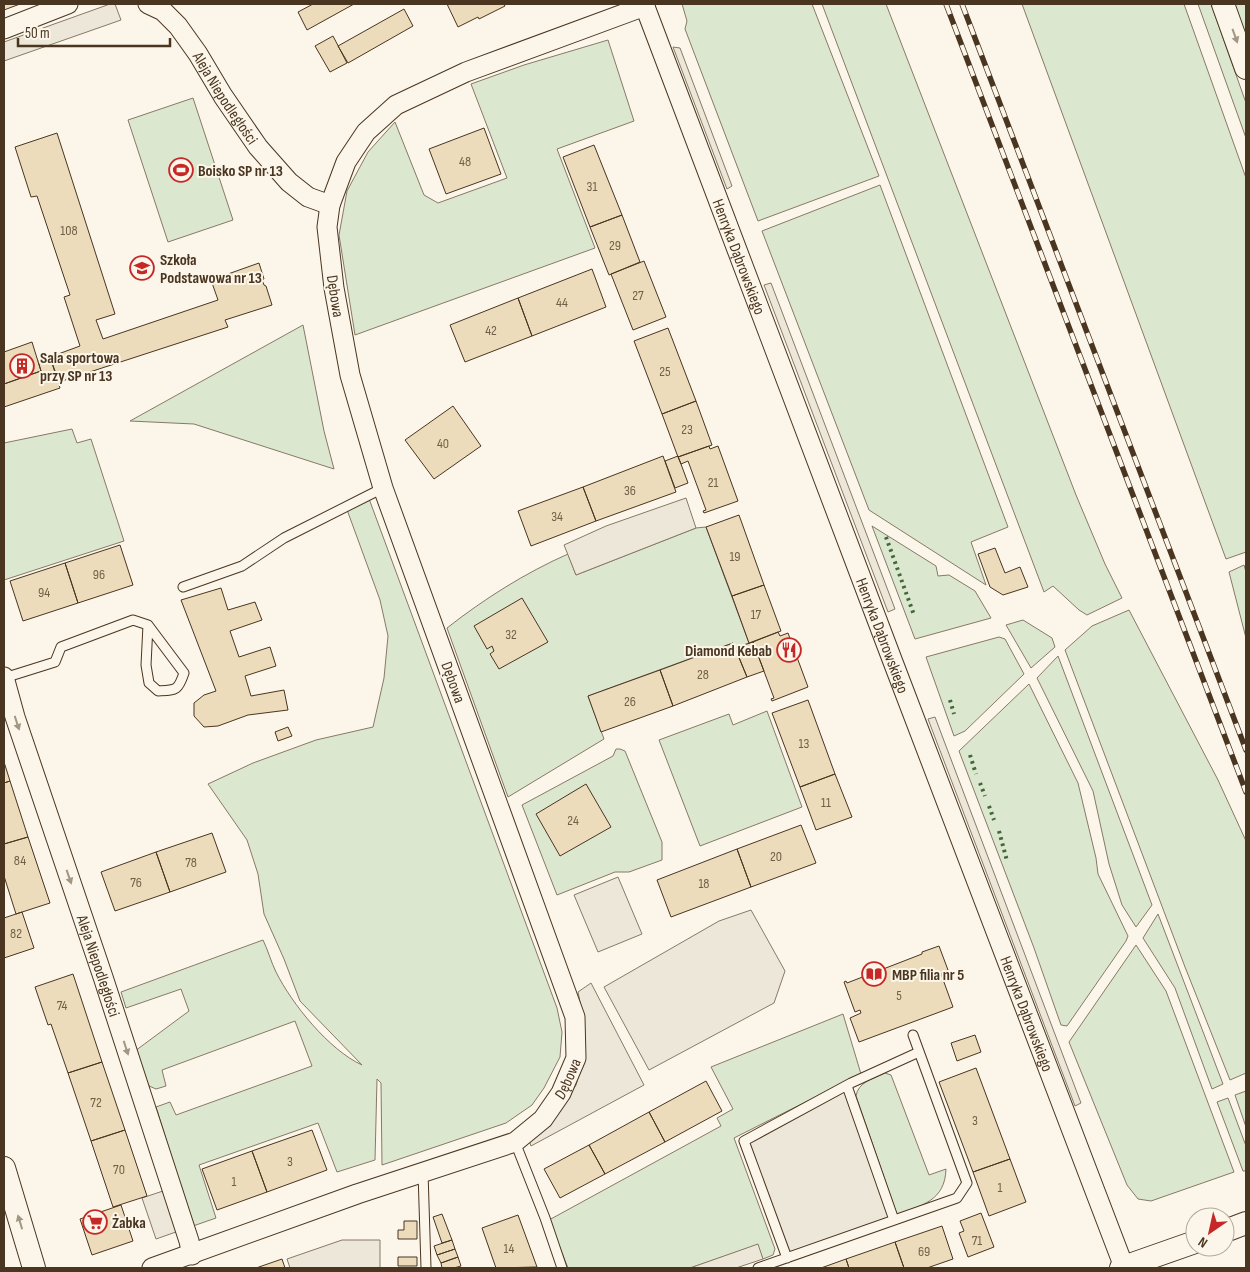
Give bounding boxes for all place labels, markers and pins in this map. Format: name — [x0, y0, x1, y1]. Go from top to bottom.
sports icon: Boisko SP nr 13 — [168, 157, 194, 183]
place label: Boisko SP nr 13 — [198, 162, 283, 181]
place label: Szkoła Podstawowa nr 13 — [160, 251, 262, 288]
school or university icon: Szkoła Podstawowa nr 13 — [129, 255, 155, 281]
place label: Sala sportowa przy SP nr 13 — [40, 349, 119, 386]
building icon: Sala sportowa przy SP nr 13 — [9, 353, 35, 379]
restaurant icon: Diamond Kebab — [776, 637, 802, 663]
place label: Diamond Kebab — [685, 642, 772, 661]
library icon: MBP filia nr 5 — [861, 961, 887, 987]
place label: MBP filia nr 5 — [892, 966, 964, 985]
supermarket icon: Żabka — [82, 1209, 108, 1235]
place label: Żabka — [112, 1214, 146, 1233]

